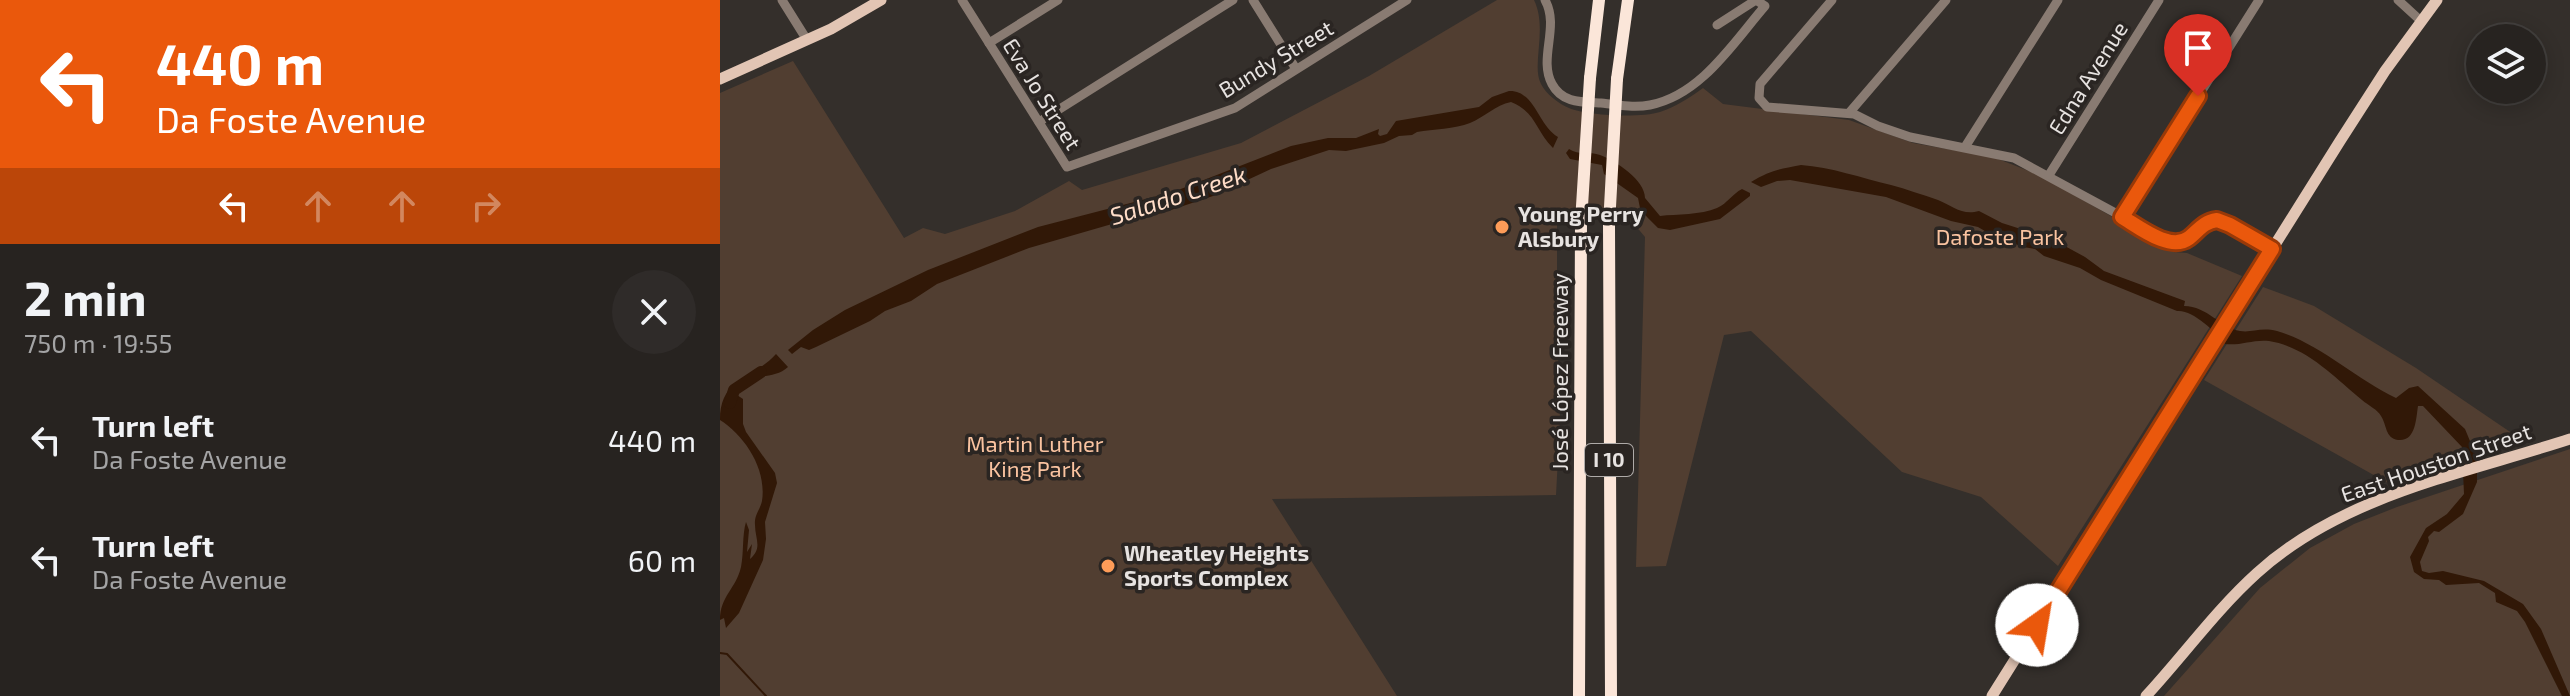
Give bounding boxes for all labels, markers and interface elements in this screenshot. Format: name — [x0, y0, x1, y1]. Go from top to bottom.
street label: Bundy Street — [1214, 14, 1337, 102]
pin — [2164, 14.0, 2232, 96]
street label: Edna Avenue — [2042, 16, 2132, 139]
map controls — [2466, 24, 2546, 104]
button: layers — [2466, 24, 2546, 104]
icon: arrive — [2176, 26, 2220, 70]
text: 440 m — [156, 29, 324, 96]
icon: left — [24, 32, 128, 136]
street label: Eva Jo Street — [998, 33, 1087, 154]
text: Da Foste Avenue — [156, 97, 426, 140]
water label: Salado Creek — [1106, 159, 1249, 230]
icon: left — [212, 184, 256, 228]
icon: ahead — [296, 184, 340, 228]
icon: ahead — [380, 184, 424, 228]
icon: right — [464, 184, 508, 228]
place label: Young Perry Alsbury — [1518, 200, 1644, 252]
marker: Young Perry Alsbury — [1493, 218, 1511, 236]
park label: Dafoste Park — [1936, 223, 2064, 249]
text: 2 min — [24, 268, 147, 326]
button: close — [612, 270, 696, 354]
street label: José López Freeway — [1546, 273, 1572, 471]
text: 750 m · 19:55 — [24, 327, 172, 358]
text: Turn left — [92, 407, 214, 443]
street label: East Houston Street — [2337, 417, 2534, 507]
icon: left — [24, 418, 68, 462]
text: 440 m — [608, 422, 696, 458]
park label: Martin Luther King Park — [966, 430, 1104, 481]
text: Da Foste Avenue — [92, 443, 287, 474]
road number: I 10 — [1585, 444, 1633, 476]
text: Turn left — [92, 527, 214, 563]
icon: left — [24, 538, 68, 582]
place label: Wheatley Heights Sports Complex — [1124, 539, 1309, 590]
text: 60 m — [628, 542, 696, 578]
marker: Wheatley Heights Sports Complex — [1099, 557, 1117, 575]
text: Da Foste Avenue — [92, 563, 287, 594]
position arrow — [1995, 583, 2079, 667]

